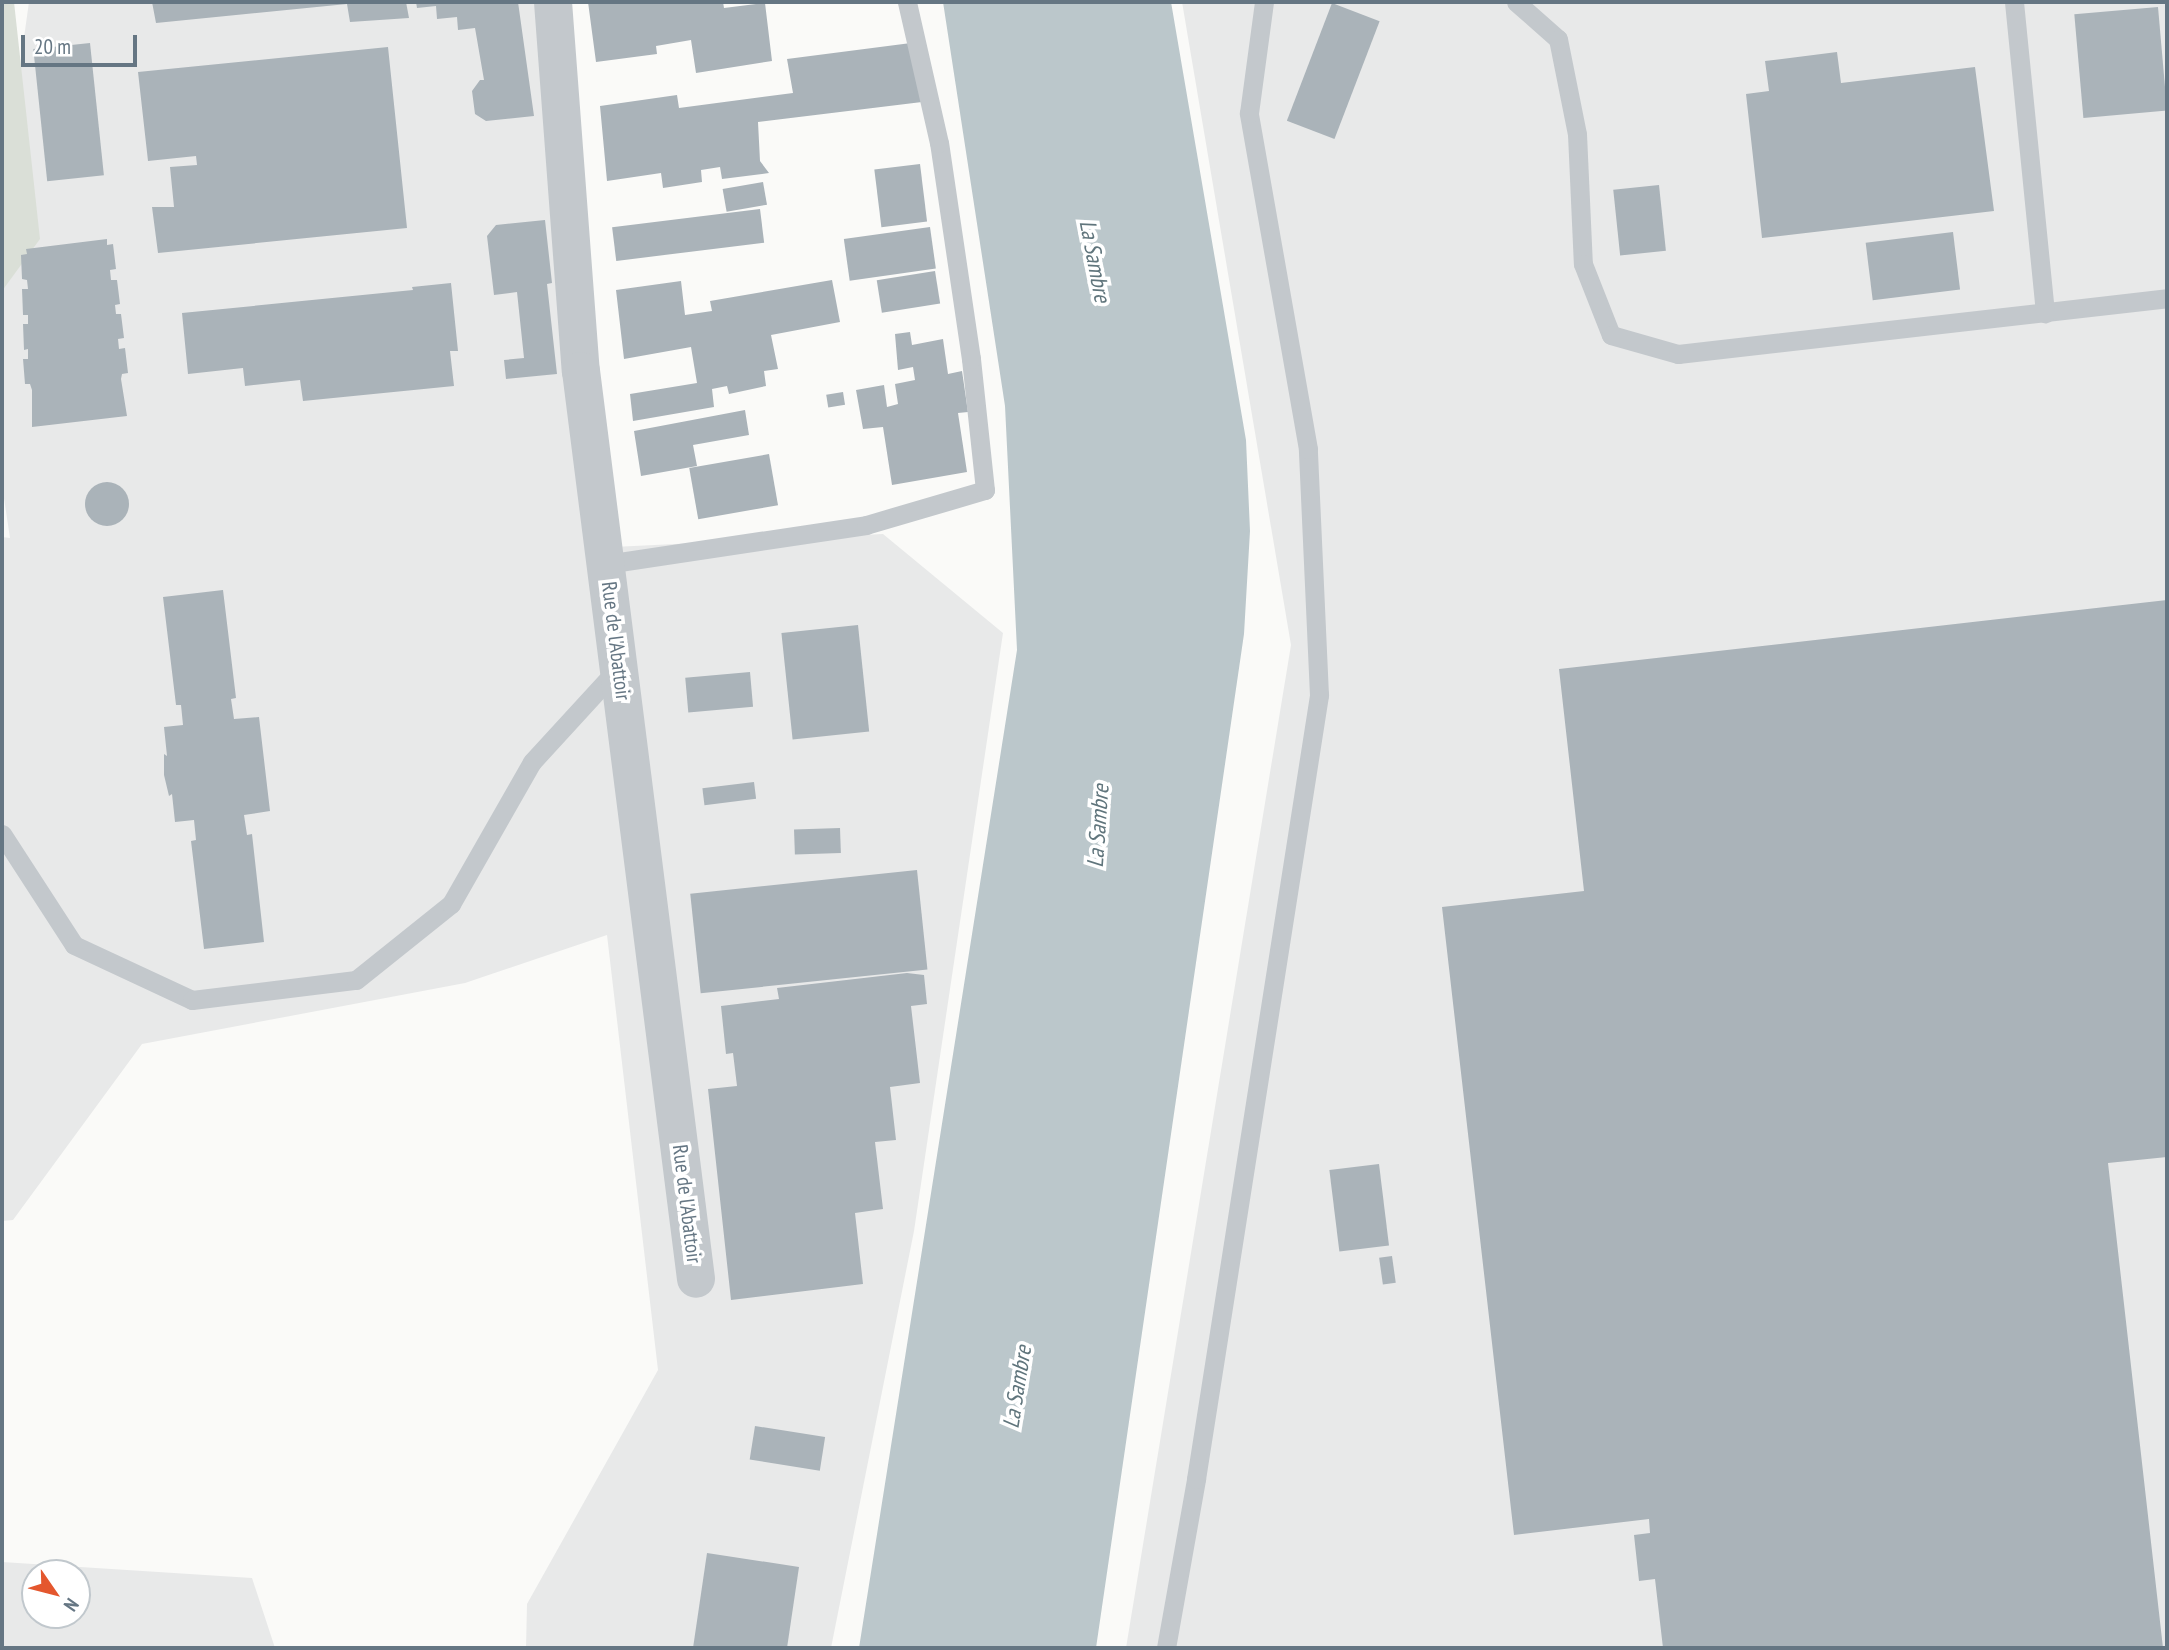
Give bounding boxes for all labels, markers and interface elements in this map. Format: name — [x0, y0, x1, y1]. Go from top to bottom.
scale bar — [24, 21, 140, 65]
text: 20 m — [34, 33, 71, 60]
water label: La Sambre — [1074, 218, 1116, 304]
street label: Rue de l'Abattoir — [596, 580, 636, 702]
water label: La Sambre — [1081, 784, 1115, 868]
street label: Rue de l'Abattoir — [667, 1143, 707, 1265]
water label: La Sambre — [997, 1344, 1037, 1430]
north arrow — [21, 1559, 91, 1629]
text: N — [59, 1594, 84, 1616]

